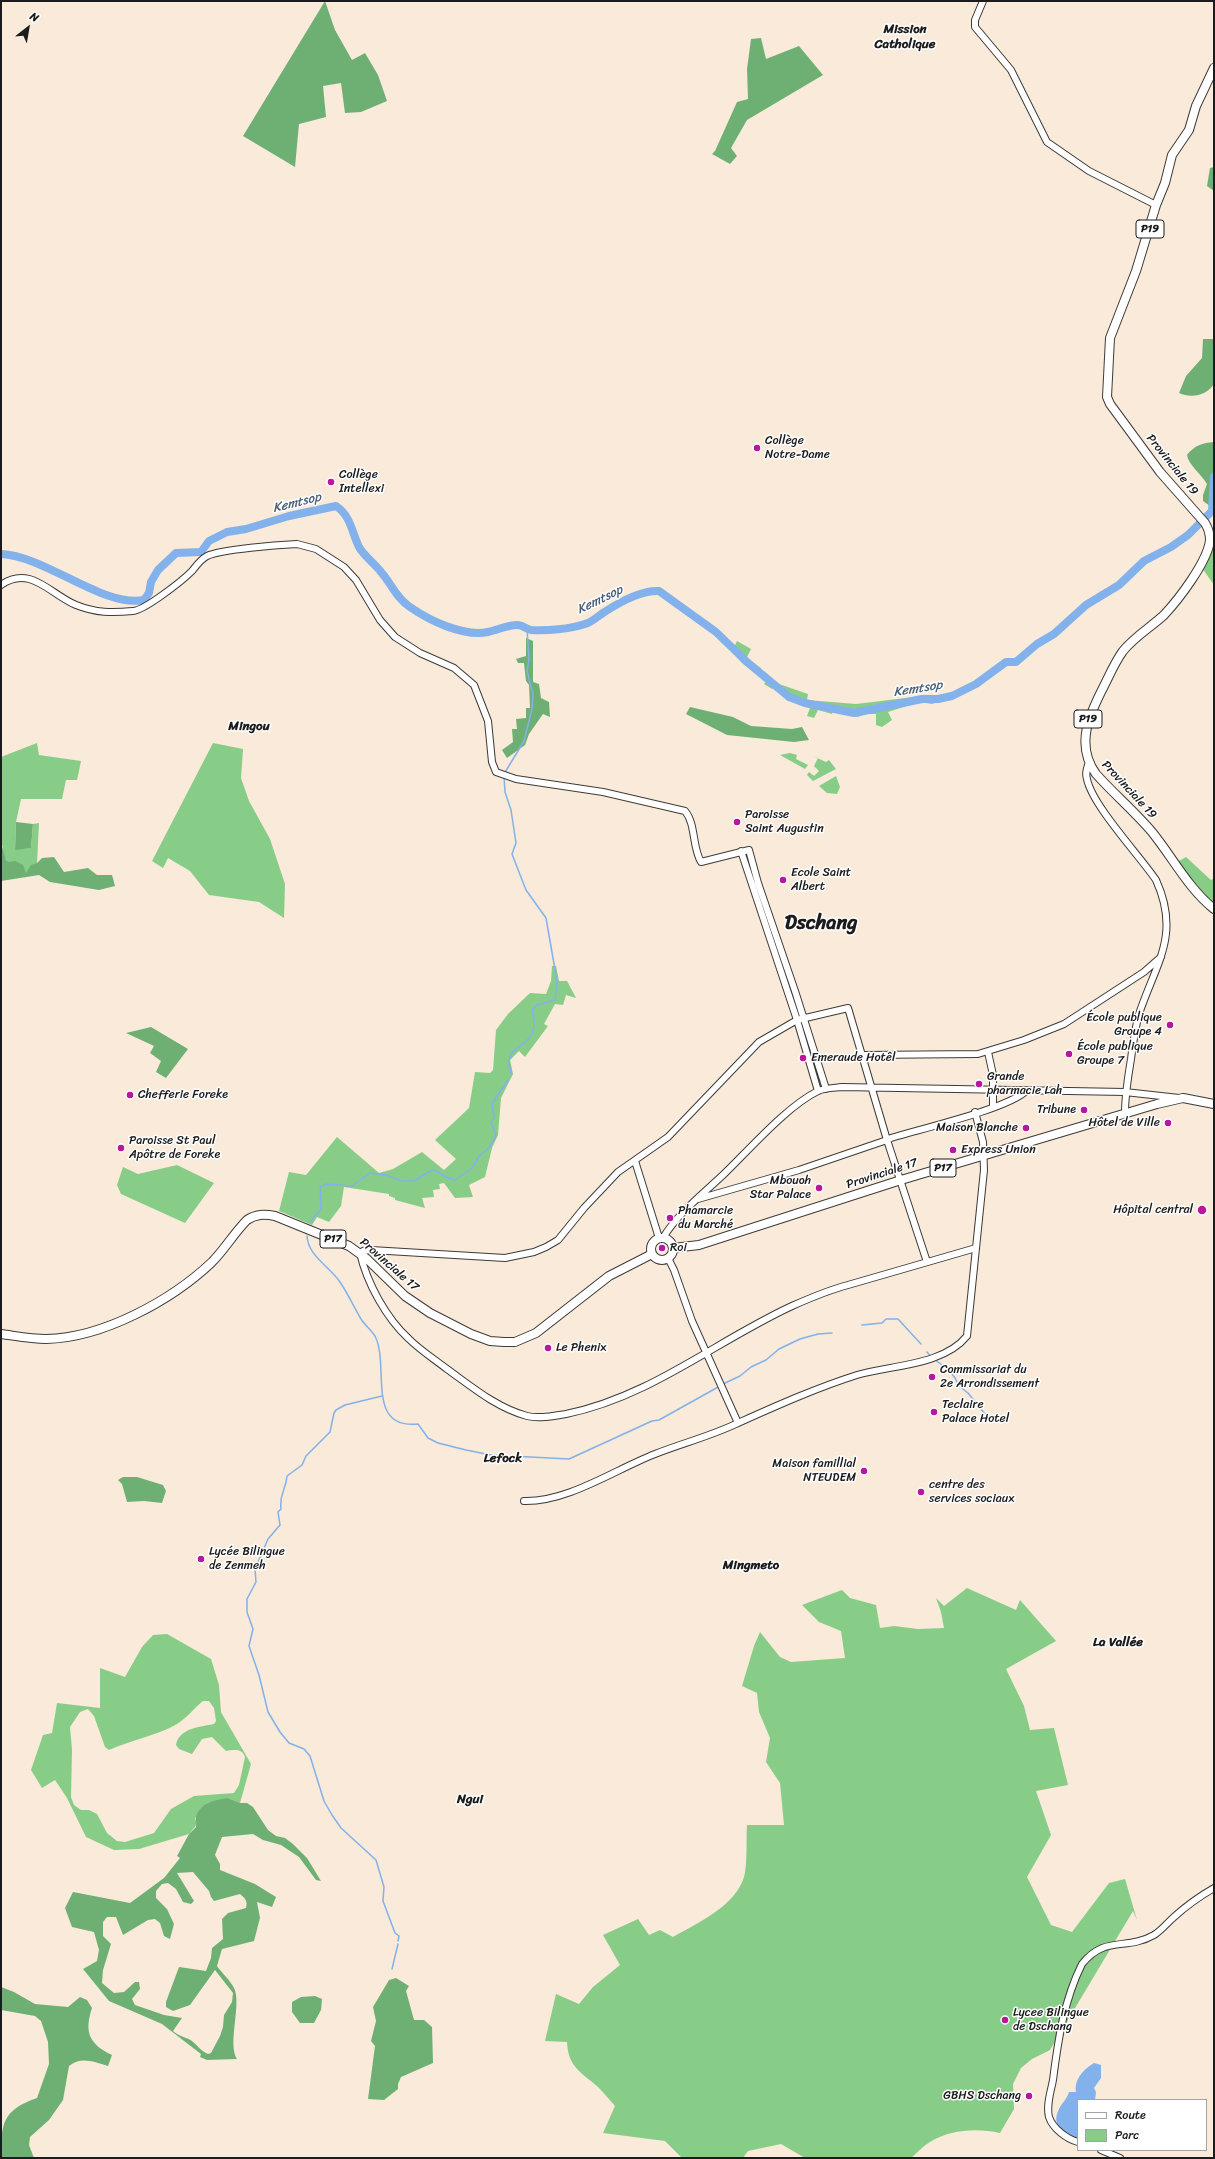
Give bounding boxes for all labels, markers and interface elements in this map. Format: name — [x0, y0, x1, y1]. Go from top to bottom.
text: N — [26, 7, 43, 27]
north arrow — [8, 8, 48, 48]
district label: Mission Catholique — [874, 22, 936, 53]
road number: P19 — [1136, 220, 1164, 238]
street label: Provinciale 19 — [1143, 432, 1201, 498]
place label: Collège Notre-Dame — [765, 434, 830, 462]
marker: Collège Notre-Dame — [752, 443, 762, 453]
place label: Collège Intellexi — [339, 468, 384, 496]
marker: Collège Intellexi — [326, 477, 336, 487]
water label: Kemtsop — [271, 489, 323, 517]
water label: Kemtsop — [575, 582, 625, 618]
water label: Kemtsop — [893, 677, 943, 701]
road number: P19 — [1074, 710, 1102, 728]
district label: Mingou — [228, 719, 270, 735]
street label: Provinciale 19 — [1098, 758, 1160, 822]
place label: Paroisse Saint Augustin — [745, 808, 824, 836]
marker: Paroisse Saint Augustin — [732, 817, 742, 827]
place label: Ecole Saint Albert — [791, 866, 851, 894]
marker: Ecole Saint Albert — [778, 875, 788, 885]
district label: Dschang — [785, 912, 857, 936]
place label: École publique Groupe 4 — [1086, 1011, 1162, 1039]
marker: École publique Groupe 4 — [1165, 1020, 1175, 1030]
place label: École publique Groupe 7 — [1077, 1040, 1153, 1068]
marker: École publique Groupe 7 — [1064, 1049, 1074, 1059]
place label: Emeraude Hotêl — [811, 1051, 895, 1065]
marker: Emeraude Hotêl — [798, 1053, 808, 1063]
place label: Grande pharmacie Lah — [987, 1070, 1062, 1098]
marker: Grande pharmacie Lah — [974, 1079, 984, 1089]
place label: Chefferie Foreke — [138, 1088, 228, 1102]
marker: Chefferie Foreke — [125, 1090, 135, 1100]
place label: Tribune — [1037, 1103, 1076, 1117]
marker: Tribune — [1079, 1105, 1089, 1115]
place label: Hôtel de Ville — [1088, 1116, 1160, 1130]
marker: Hôtel de Ville — [1163, 1118, 1173, 1128]
place label: Maison Blanche — [936, 1121, 1018, 1135]
marker: Maison Blanche — [1021, 1123, 1031, 1133]
place label: Paroisse St Paul Apôtre de Foreke — [129, 1134, 220, 1162]
marker: Paroisse St Paul Apôtre de Foreke — [116, 1143, 126, 1153]
place label: Express Union — [961, 1143, 1036, 1157]
marker: Express Union — [948, 1145, 958, 1155]
street label: Provinciale 17 — [845, 1156, 919, 1192]
road number: P17 — [930, 1159, 956, 1177]
place label: Mbouoh Star Palace — [750, 1174, 811, 1202]
marker: Mbouoh Star Palace — [814, 1183, 824, 1193]
place label: Hôpital central — [1113, 1203, 1193, 1217]
place label: Phamarcie du Marché — [678, 1204, 733, 1232]
marker: Hôpital central — [1196, 1204, 1208, 1216]
marker: Phamarcie du Marché — [665, 1213, 675, 1223]
road number: P17 — [320, 1230, 346, 1248]
street label: Provinciale 17 — [356, 1235, 422, 1295]
place label: Roi — [670, 1241, 687, 1255]
marker: Roi — [657, 1243, 667, 1253]
place label: Le Phenix — [556, 1341, 606, 1355]
marker: Le Phenix — [543, 1343, 553, 1353]
place label: Commissariat du 2e Arrondissement — [940, 1363, 1039, 1391]
marker: Commissariat du 2e Arrondissement — [927, 1372, 937, 1382]
place label: Teclaire Palace Hotel — [942, 1398, 1009, 1426]
marker: Teclaire Palace Hotel — [929, 1407, 939, 1417]
district label: Lefock — [484, 1451, 522, 1467]
place label: Maison famillial NTEUDEM — [772, 1457, 856, 1485]
marker: Maison famillial NTEUDEM — [859, 1466, 869, 1476]
place label: centre des services sociaux — [929, 1478, 1014, 1506]
marker: centre des services sociaux — [916, 1487, 926, 1497]
place label: Lycée Bilingue de Zenmeh — [209, 1545, 285, 1573]
marker: Lycée Bilingue de Zenmeh — [196, 1554, 206, 1564]
district label: Mingmeto — [723, 1558, 779, 1574]
district label: La Vallée — [1093, 1635, 1143, 1651]
district label: Ngui — [457, 1792, 483, 1808]
place label: Lycee Bilingue de Dschang — [1013, 2006, 1089, 2034]
marker: Lycee Bilingue de Dschang — [1000, 2015, 1010, 2025]
place label: GBHS Dschang — [943, 2089, 1021, 2103]
marker: GBHS Dschang — [1024, 2091, 1034, 2101]
legend — [1077, 2099, 1207, 2151]
text: Route — [1115, 2104, 1146, 2126]
text: Parc — [1115, 2124, 1139, 2146]

